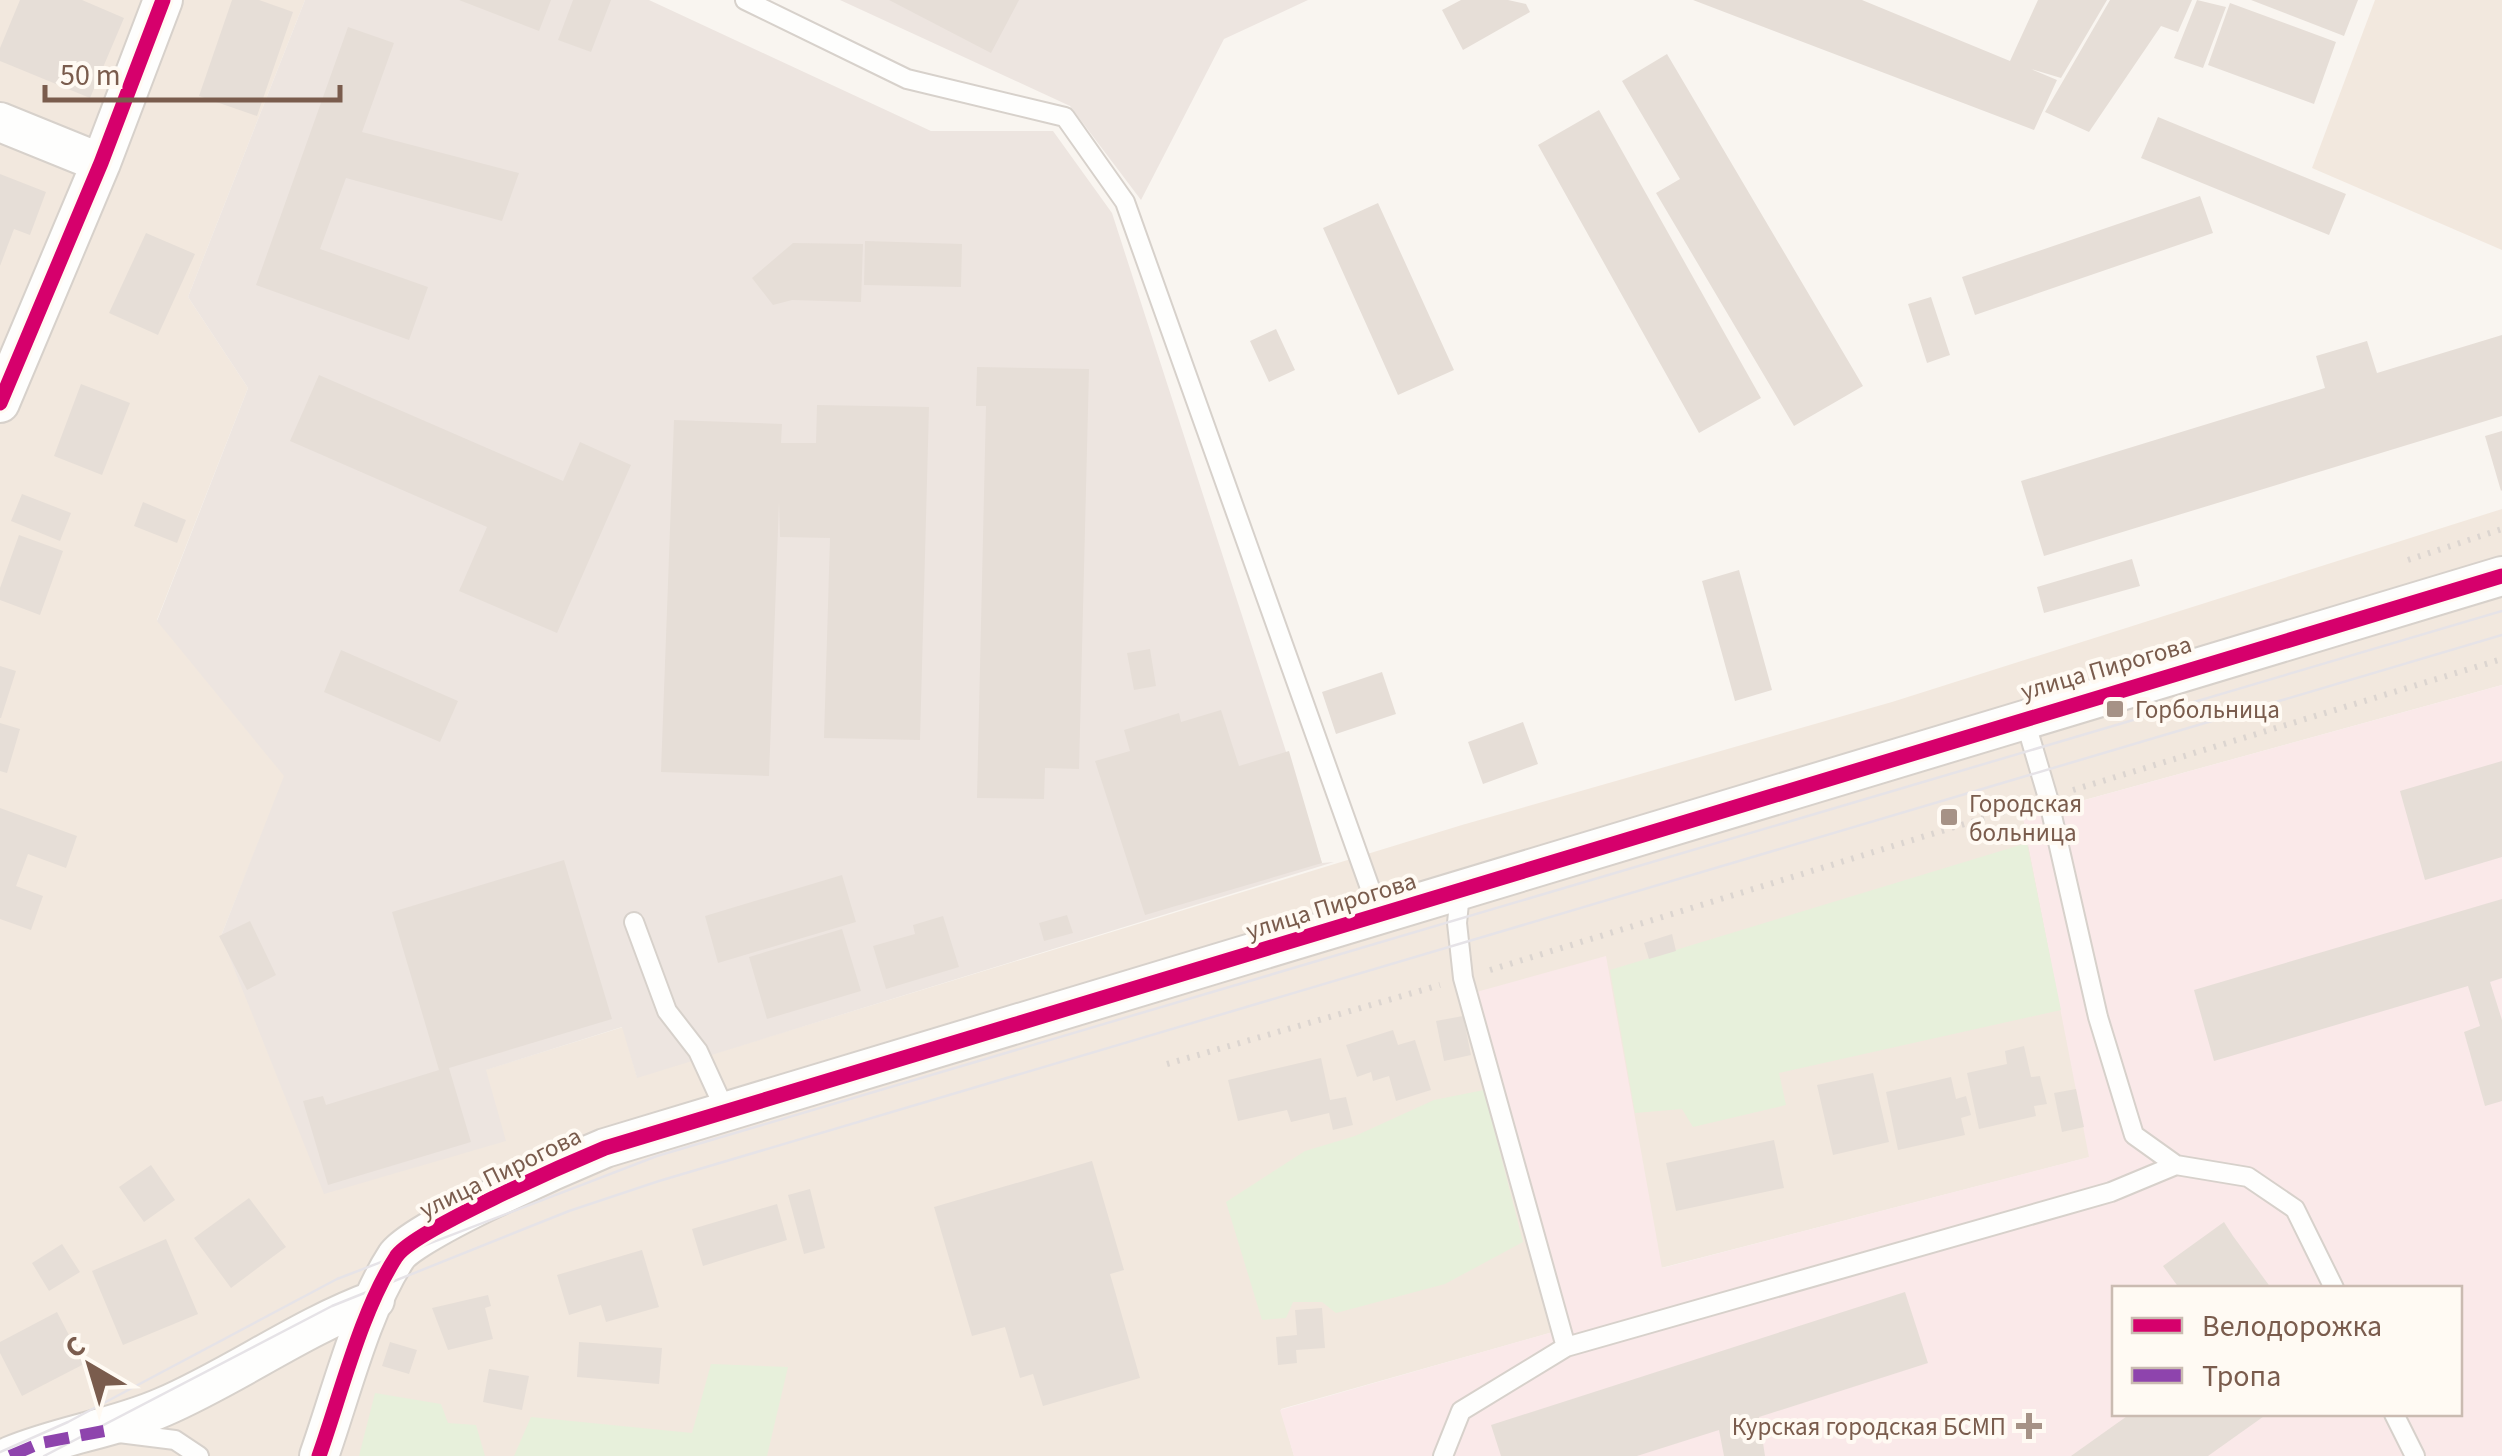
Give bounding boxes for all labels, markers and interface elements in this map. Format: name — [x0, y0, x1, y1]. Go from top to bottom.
scale bar — [45, 40, 340, 102]
text: 50 m — [60, 54, 121, 97]
street label: улица Пирогова — [2017, 626, 2196, 710]
place label: Горбольница — [2135, 692, 2280, 728]
marker: Горбольница — [2104, 698, 2126, 720]
place label: Городская больница — [1969, 786, 2082, 851]
marker: Городская больница — [1938, 806, 1960, 828]
street label: улица Пирогова — [1242, 863, 1421, 949]
street label: улица Пирогова — [413, 1118, 588, 1228]
legend — [2112, 1286, 2462, 1416]
text: Велодорожка — [2202, 1305, 2382, 1348]
north arrow — [40, 1316, 140, 1416]
text: С — [56, 1326, 94, 1368]
text: Тропа — [2202, 1355, 2281, 1398]
place label: Курская городская БСМП — [1732, 1409, 2006, 1445]
marker: Курская городская БСМП — [2016, 1413, 2042, 1439]

